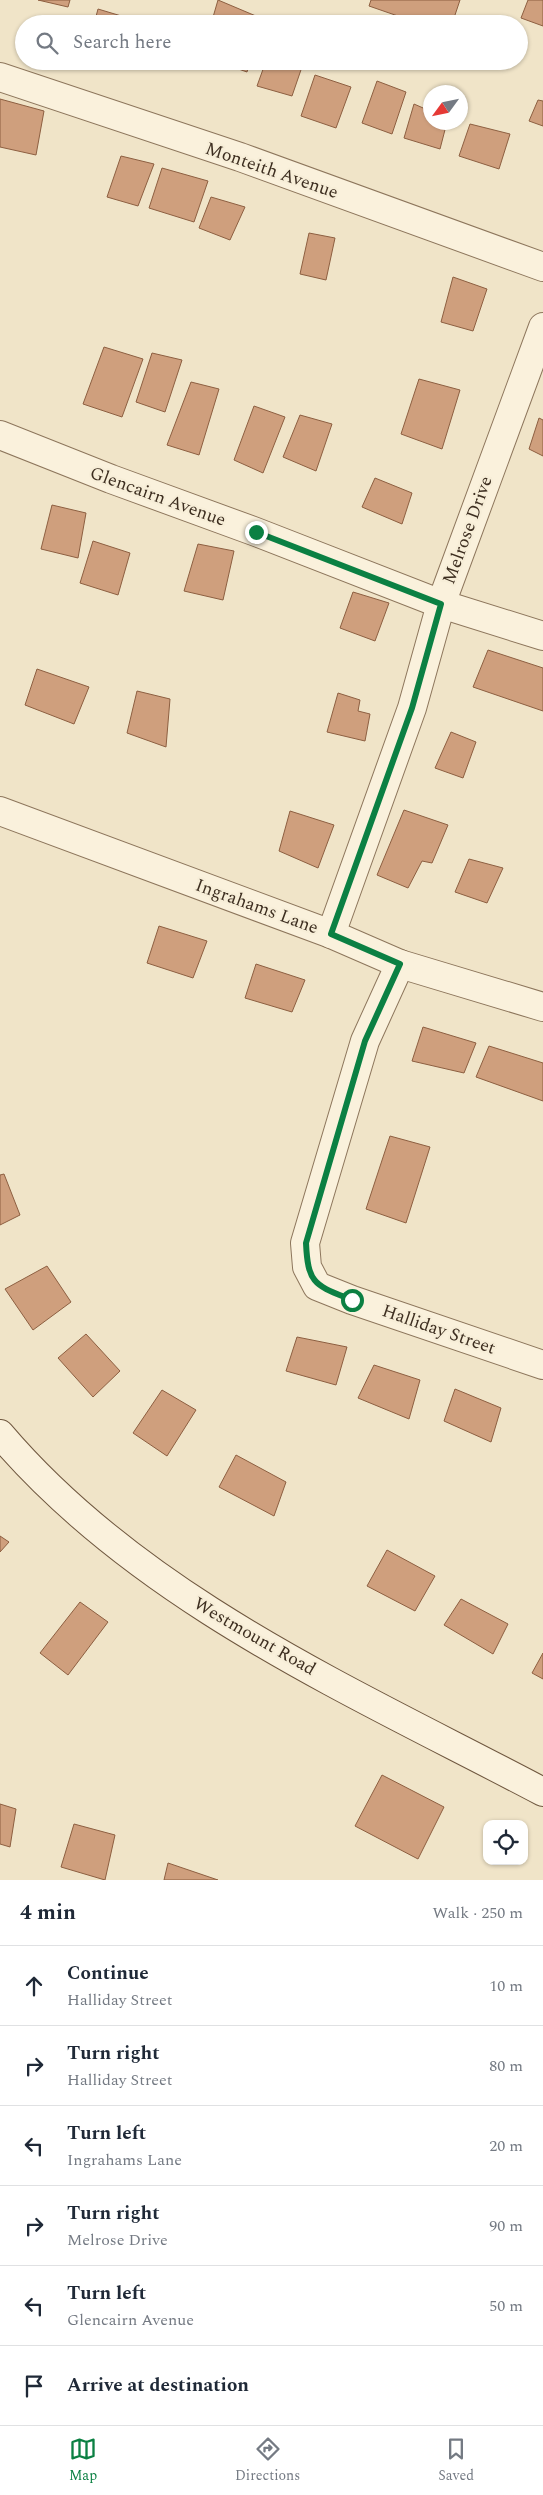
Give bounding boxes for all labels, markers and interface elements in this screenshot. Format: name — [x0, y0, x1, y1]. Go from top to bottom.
search box — [15, 15, 528, 70]
text: Search here — [73, 28, 172, 57]
icon: search — [33, 29, 61, 57]
north arrow — [423, 85, 468, 130]
street label: Monteith Avenue — [202, 135, 342, 206]
street label: Glencairn Avenue — [86, 459, 230, 534]
street label: Melrose Drive — [435, 472, 500, 588]
route end — [245, 521, 268, 544]
street label: Ingrahams Lane — [191, 872, 322, 941]
route start — [341, 1289, 364, 1312]
street label: Halliday Street — [378, 1297, 499, 1362]
street label: Westmount Road — [189, 1590, 321, 1682]
map controls — [483, 1820, 528, 1865]
button: locate — [483, 1820, 528, 1865]
text: 4 min — [20, 1897, 76, 1929]
text: Walk · 250 m — [432, 1901, 523, 1925]
text: Continue — [67, 1959, 149, 1988]
icon: ahead — [20, 1972, 48, 2000]
text: 10 m — [489, 1974, 523, 1998]
text: Halliday Street — [67, 1988, 172, 2012]
text: Turn right — [67, 2039, 160, 2068]
icon: right — [20, 2052, 48, 2080]
text: 80 m — [489, 2054, 523, 2078]
text: Halliday Street — [67, 2068, 172, 2092]
text: Turn left — [67, 2119, 146, 2148]
icon: left — [20, 2132, 48, 2160]
text: 20 m — [489, 2134, 523, 2158]
text: Ingrahams Lane — [67, 2148, 182, 2172]
text: Turn right — [67, 2199, 160, 2228]
icon: right — [20, 2212, 48, 2240]
text: 90 m — [489, 2214, 523, 2238]
text: Melrose Drive — [67, 2228, 168, 2252]
text: Turn left — [67, 2279, 146, 2308]
icon: left — [20, 2292, 48, 2320]
text: 50 m — [489, 2294, 523, 2318]
text: Glencairn Avenue — [67, 2308, 194, 2332]
text: Arrive at destination — [67, 2371, 249, 2400]
icon: arrive — [20, 2372, 48, 2400]
tab: Map — [69, 2435, 97, 2486]
tab: Directions — [235, 2435, 300, 2486]
tab: Saved — [438, 2435, 474, 2486]

